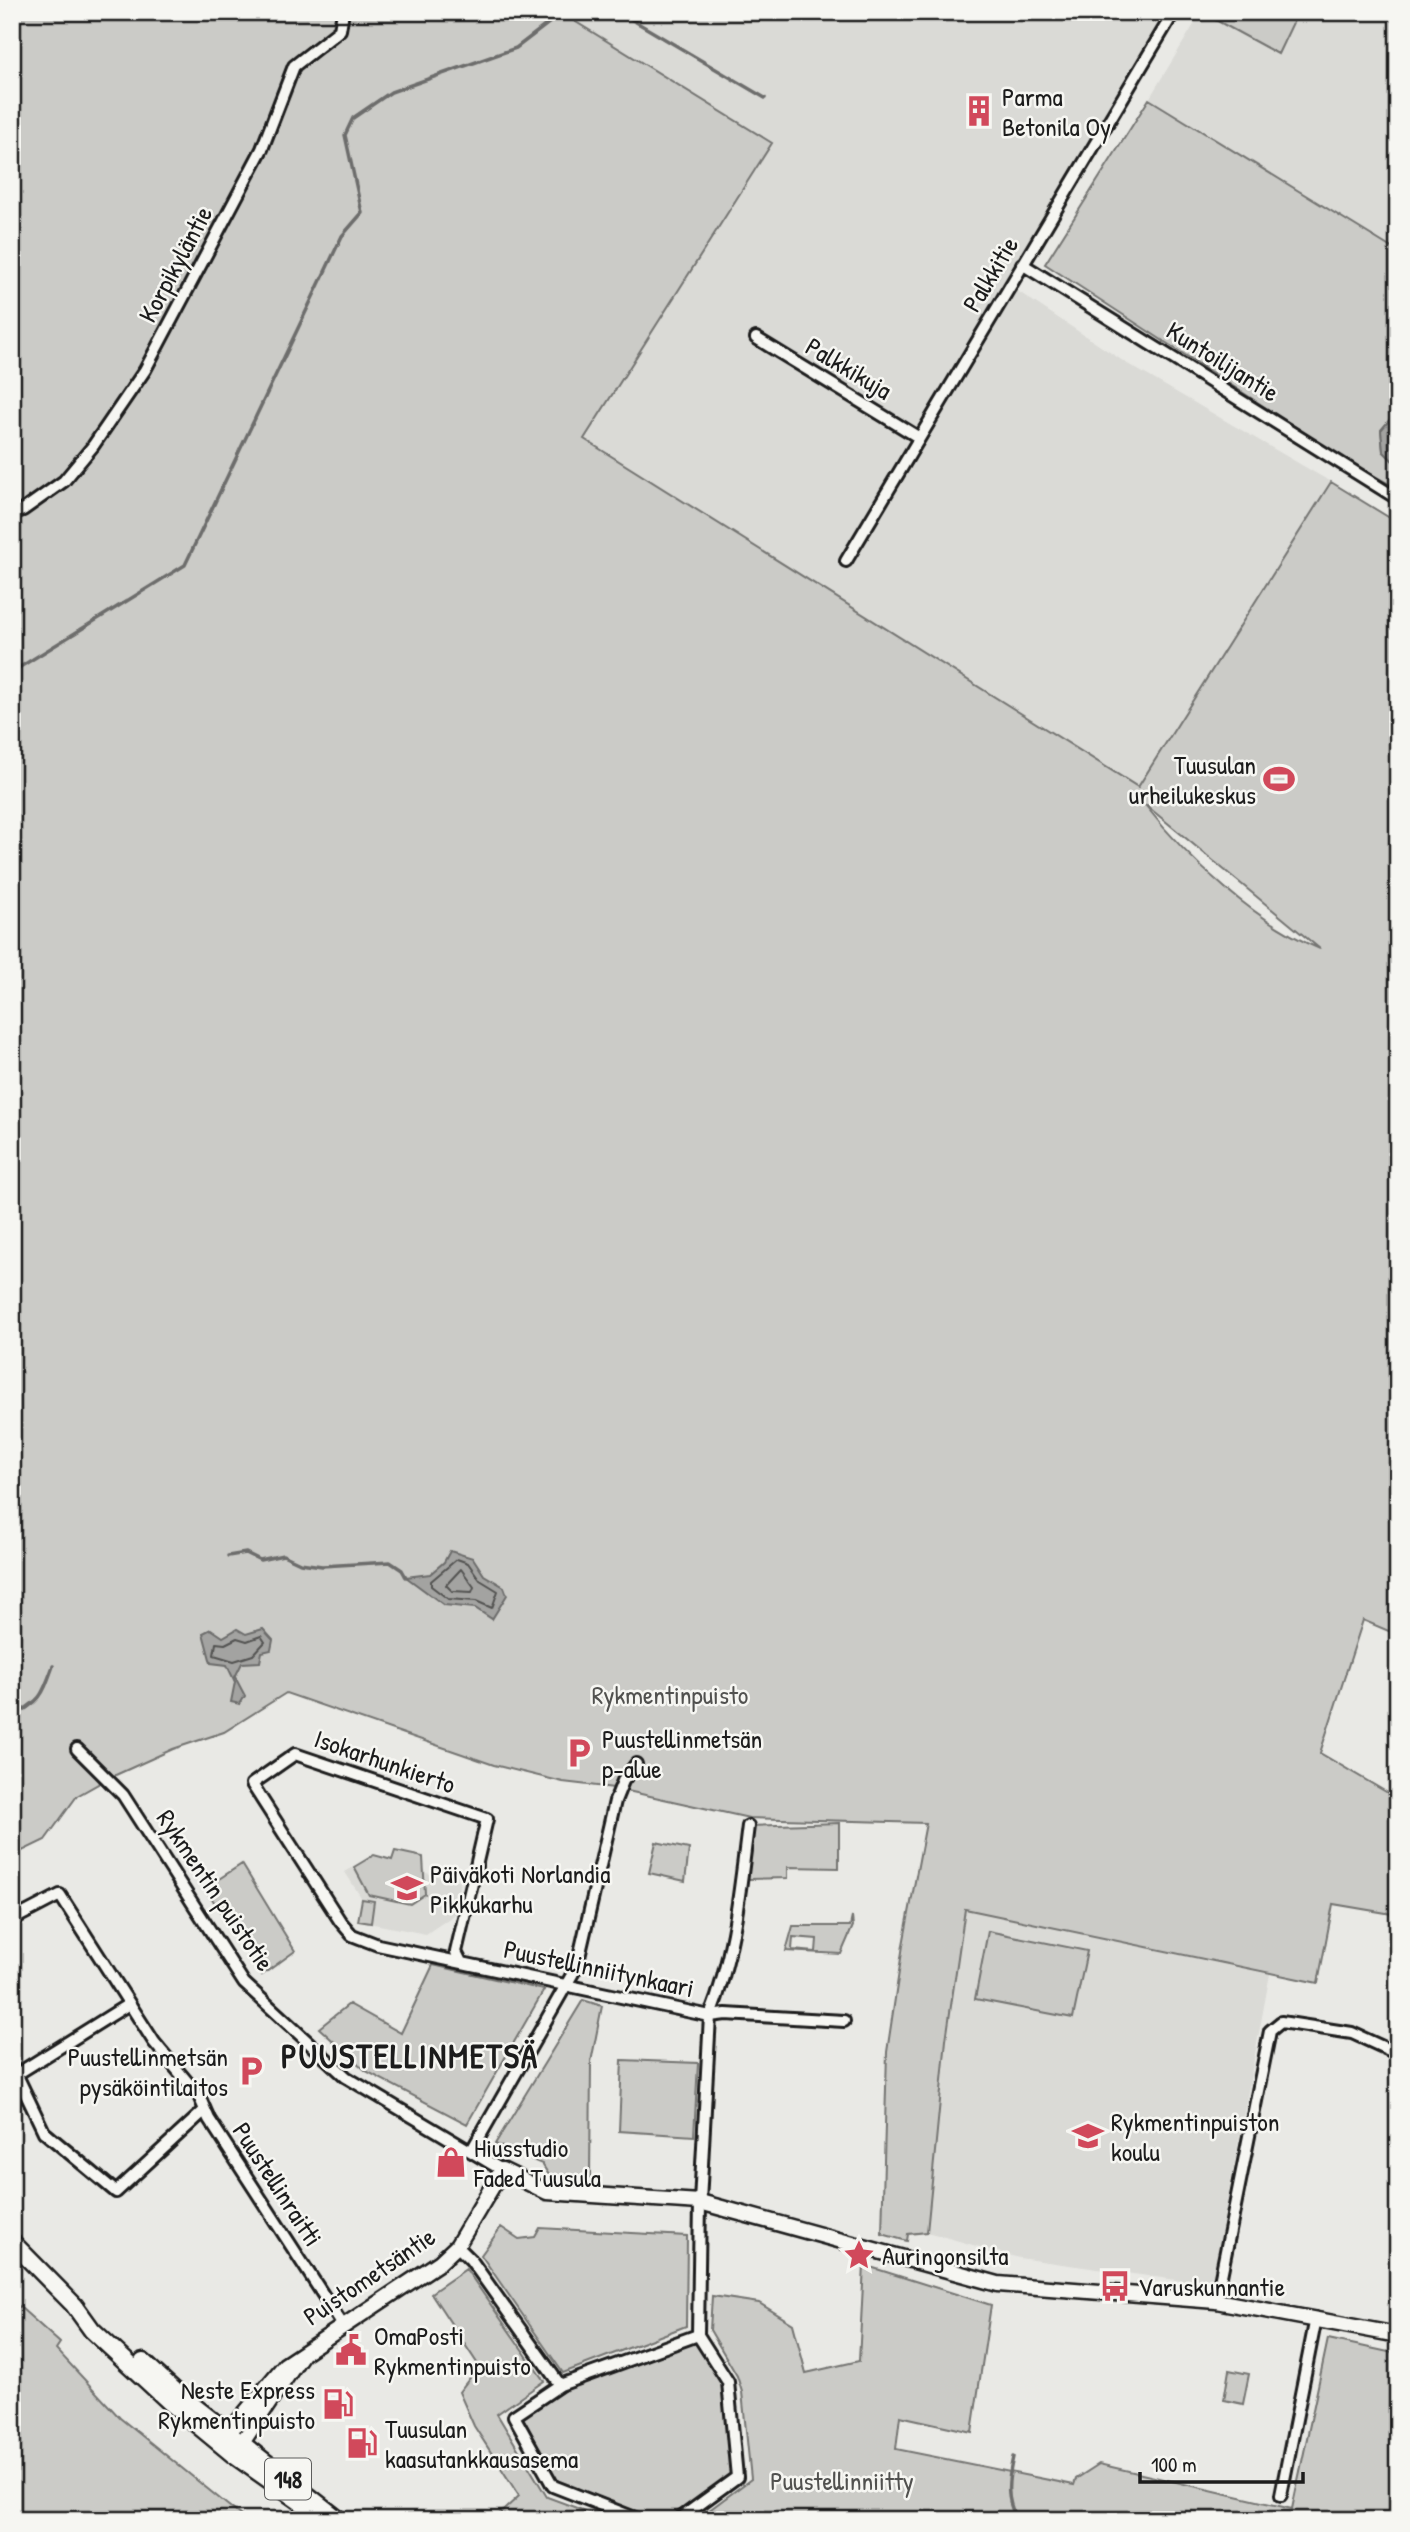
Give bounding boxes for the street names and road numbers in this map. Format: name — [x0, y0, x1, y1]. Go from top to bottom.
street label: Korpikyläntie — [130, 200, 220, 328]
street label: Palkkitie — [954, 230, 1026, 318]
street label: Kuntoilijantie — [1160, 313, 1286, 409]
street label: Palkkikuja — [799, 329, 899, 407]
street label: Isokarhunkierto — [310, 1721, 460, 1801]
street label: Rykmentin puistotie — [149, 1802, 283, 1978]
street label: Puustellinniitynkaari — [501, 1931, 697, 2005]
street label: Puustellinraitti — [225, 2115, 331, 2253]
street label: Puistometsäntie — [296, 2219, 442, 2333]
road number: 148 — [265, 2458, 311, 2500]

